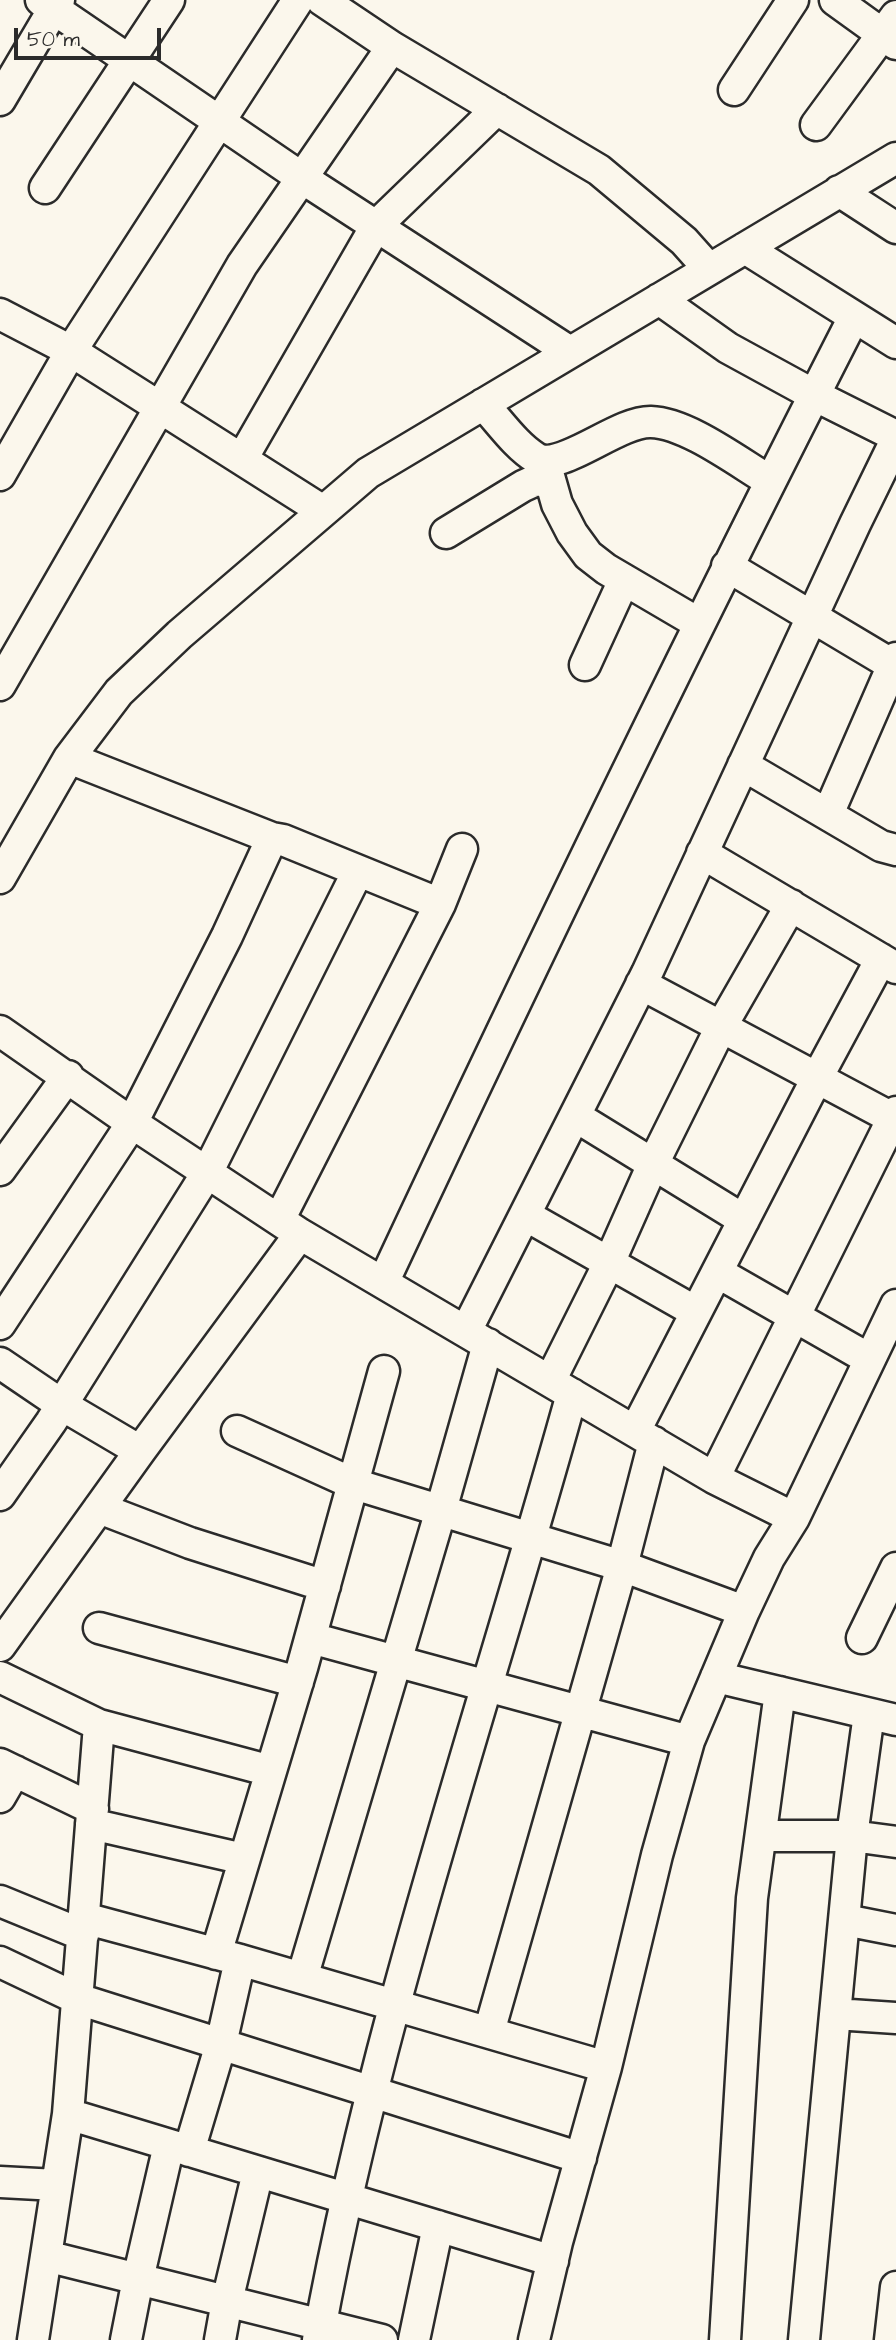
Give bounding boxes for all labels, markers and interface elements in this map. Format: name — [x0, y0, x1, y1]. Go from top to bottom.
scale bar — [18, 14, 164, 58]
text: 50 m — [27, 25, 80, 54]

